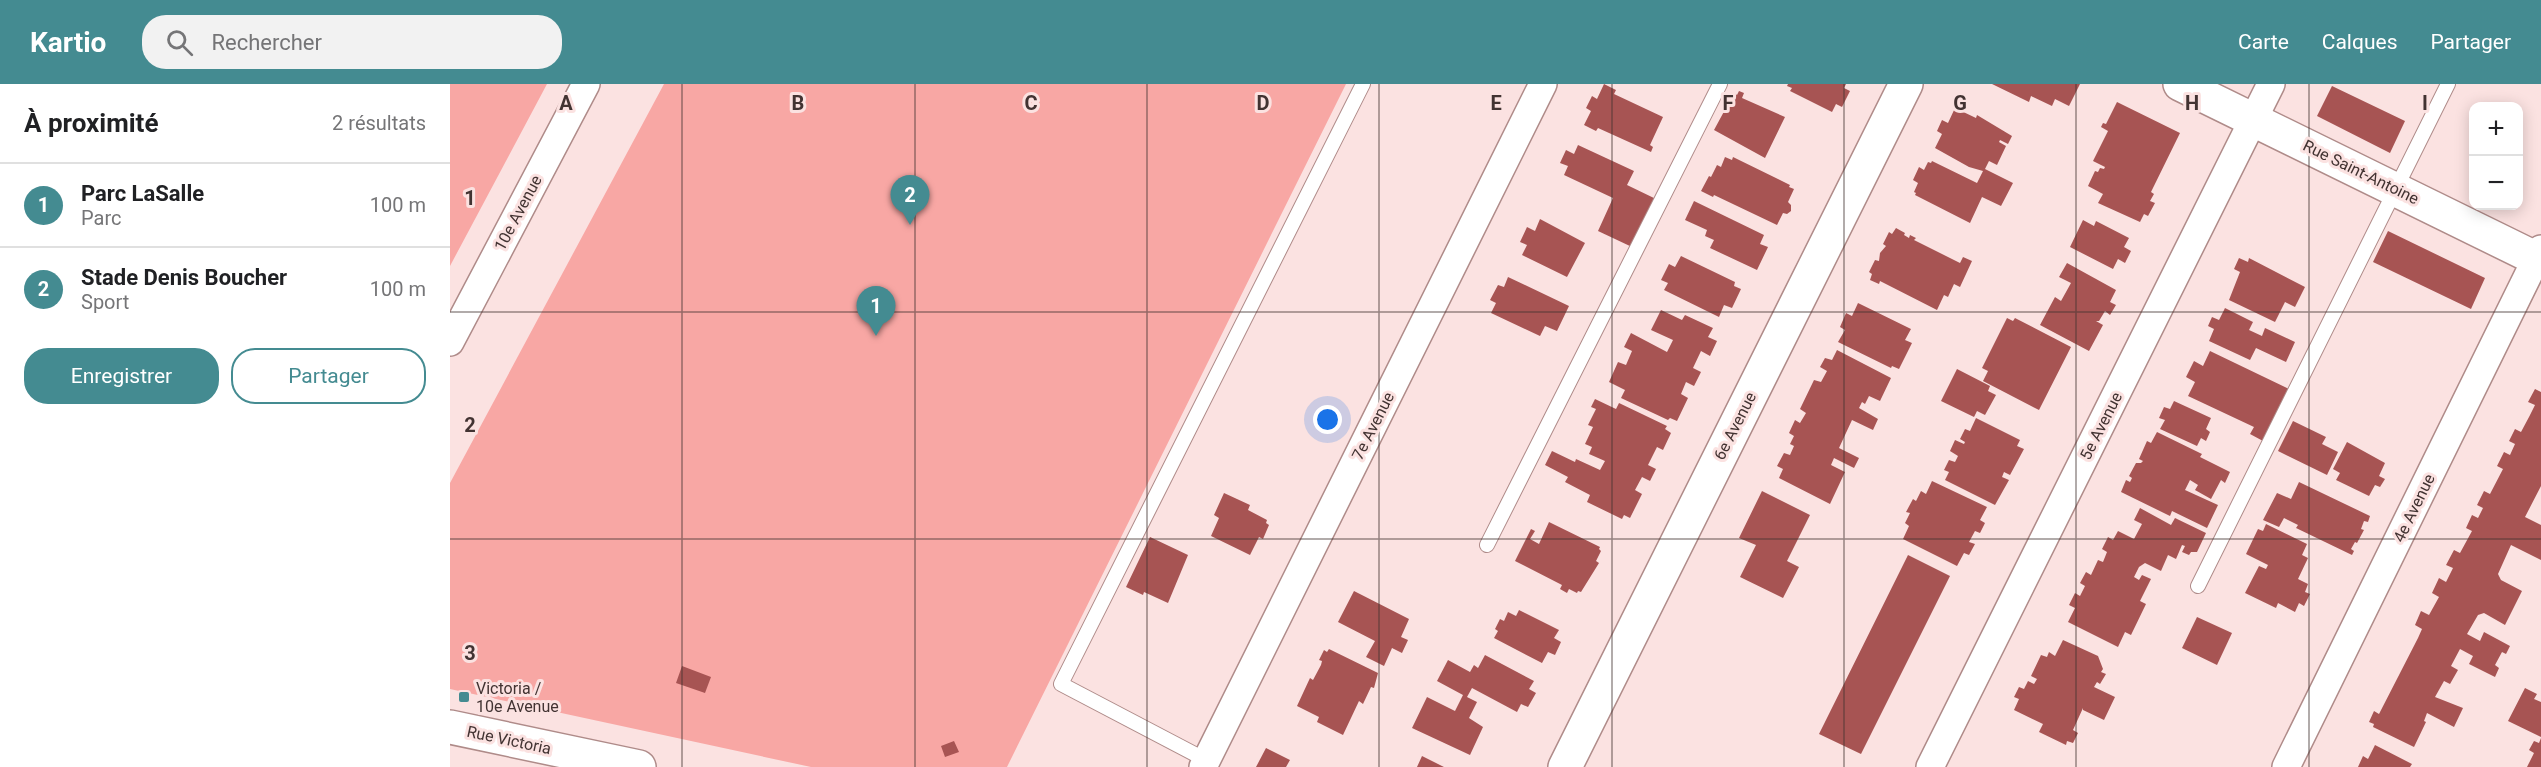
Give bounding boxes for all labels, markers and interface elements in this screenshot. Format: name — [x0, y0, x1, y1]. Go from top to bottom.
search box — [142, 15, 562, 69]
text: Kartio — [30, 26, 106, 59]
icon: search — [163, 26, 196, 59]
text: Rechercher — [211, 30, 322, 55]
text: Carte — [2238, 30, 2289, 54]
text: Calques — [2322, 30, 2397, 54]
text: Partager — [2430, 30, 2511, 54]
text: A — [559, 91, 573, 115]
text: B — [792, 91, 804, 115]
text: C — [1024, 91, 1038, 115]
text: D — [1257, 91, 1270, 115]
text: E — [1490, 91, 1502, 115]
text: F — [1723, 91, 1734, 115]
text: G — [1953, 91, 1967, 115]
text: H — [2185, 91, 2199, 115]
text: I — [2422, 91, 2428, 115]
map controls — [2469, 102, 2523, 210]
button: + — [2469, 102, 2523, 156]
text: À proximité — [24, 108, 158, 138]
text: 2 résultats — [332, 111, 426, 135]
street label: Rue Saint-Antoine — [2300, 136, 2422, 208]
button: − — [2469, 156, 2523, 210]
street label: 10e Avenue — [490, 172, 546, 254]
pin: 2 — [890, 176, 930, 225]
text: Parc LaSalle — [81, 181, 204, 206]
text: 1 — [464, 186, 476, 210]
text: 1 — [38, 193, 49, 217]
text: 100 m — [370, 193, 426, 217]
text: Parc — [81, 206, 121, 230]
text: Stade Denis Boucher — [81, 265, 287, 290]
text: 2 — [38, 277, 49, 301]
text: 100 m — [370, 277, 426, 301]
pin: 1 — [856, 286, 896, 336]
text: Sport — [81, 290, 129, 314]
button: Enregistrer — [24, 348, 219, 404]
button: Partager — [231, 348, 426, 404]
street label: 7e Avenue — [1348, 389, 1398, 463]
street label: 6e Avenue — [1710, 389, 1760, 463]
street label: 5e Avenue — [2076, 389, 2126, 463]
your location — [1313, 405, 1342, 434]
text: 2 — [464, 413, 476, 437]
street label: 4e Avenue — [2389, 471, 2439, 545]
text: 3 — [464, 641, 476, 665]
place label: Victoria / 10e Avenue — [476, 679, 559, 716]
marker: Victoria / 10e Avenue — [457, 690, 471, 704]
street label: Rue Victoria — [465, 722, 553, 758]

